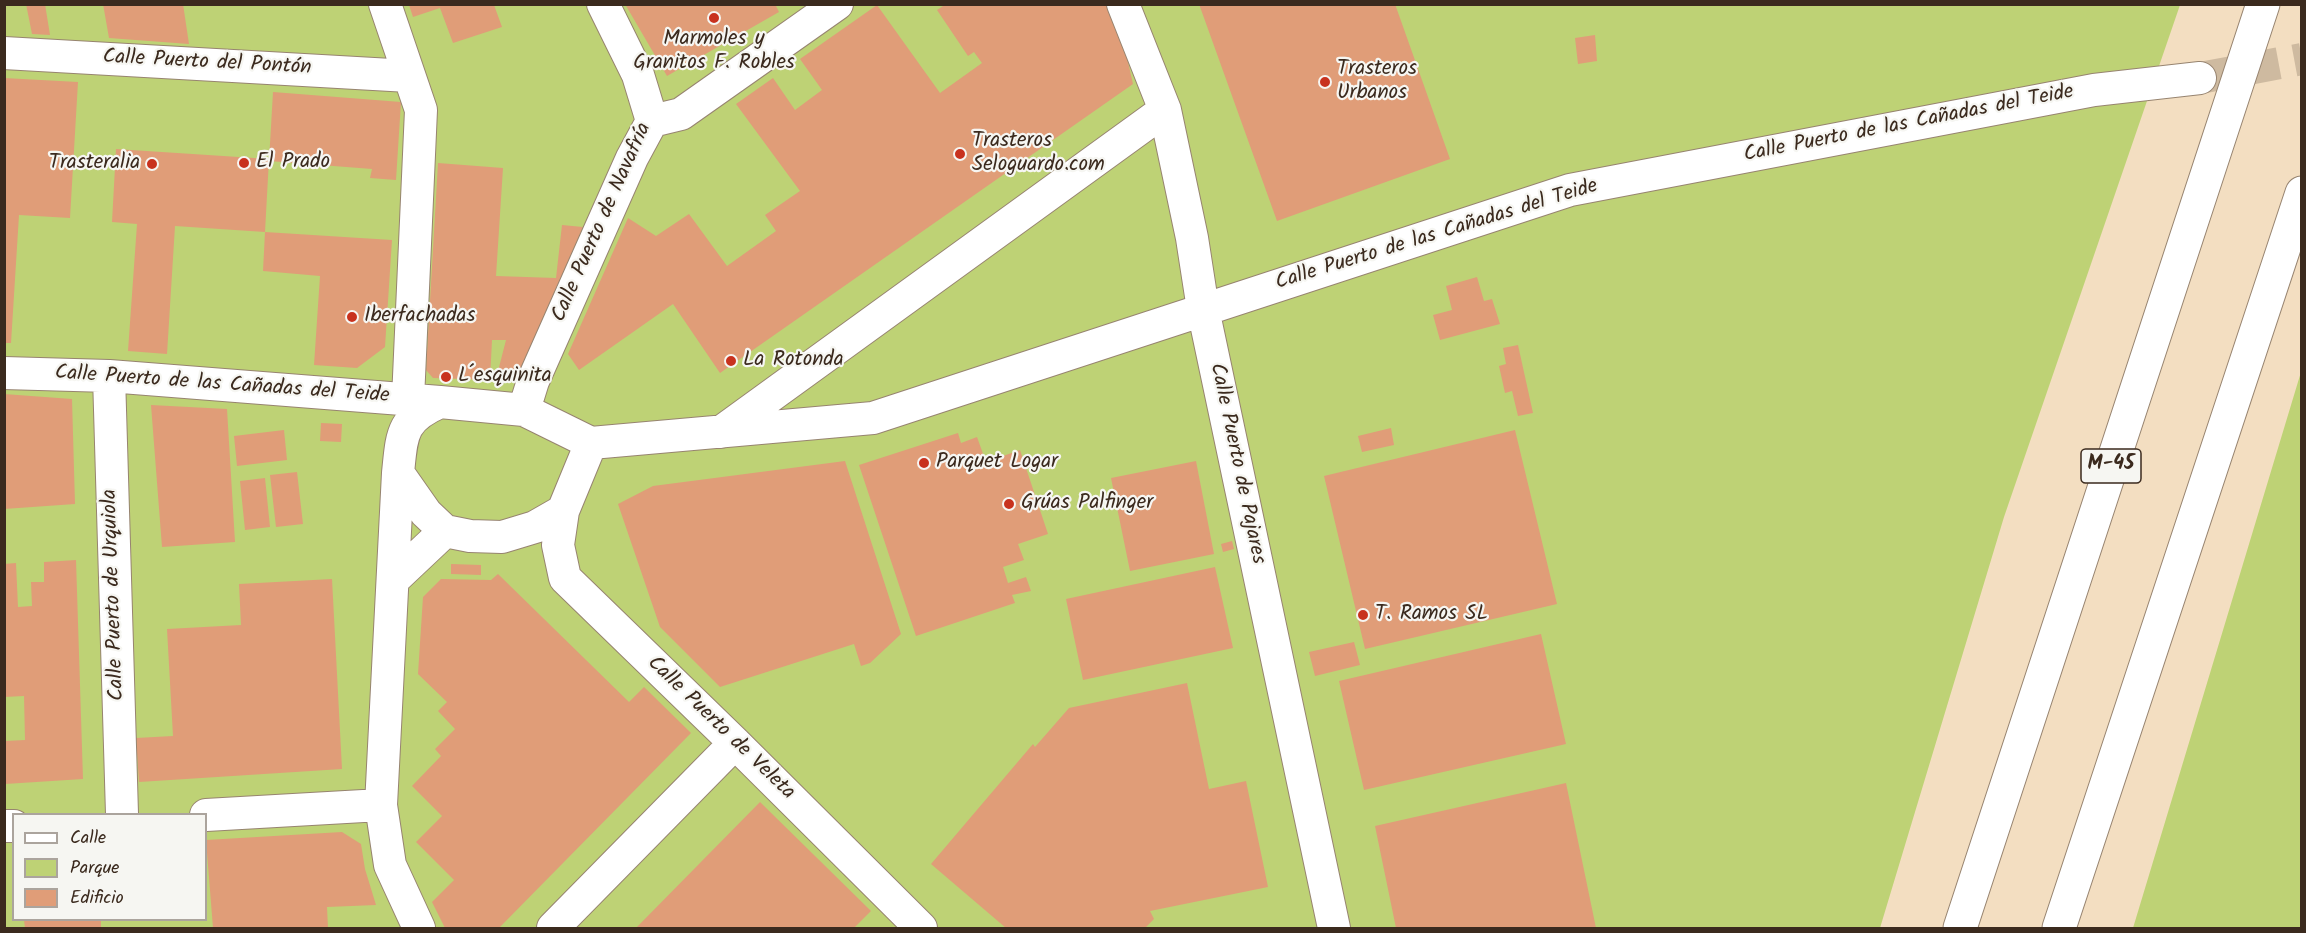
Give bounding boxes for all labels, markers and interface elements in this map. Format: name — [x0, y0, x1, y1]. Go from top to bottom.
marker: Marmoles y Granitos F. Robles — [707, 11, 721, 25]
place label: Marmoles y Granitos F. Robles — [633, 27, 795, 77]
street label: Calle Puerto del Pontón — [102, 46, 312, 82]
place label: Trasteros Urbanos — [1337, 57, 1417, 107]
marker: Trasteros Urbanos — [1318, 75, 1332, 89]
street label: Calle Puerto de las Cañadas del Teide — [1742, 81, 2076, 169]
street label: Calle Puerto de Navafría — [548, 119, 658, 327]
place label: Trasteros Seloguardo.com — [972, 129, 1105, 179]
marker: Trasteros Seloguardo.com — [953, 147, 967, 161]
place label: El Prado — [256, 150, 330, 176]
place label: Trasteralia — [49, 151, 140, 177]
marker: El Prado — [237, 156, 251, 170]
marker: Trasteralia — [145, 157, 159, 171]
street label: Calle Puerto de las Cañadas del Teide — [1273, 175, 1601, 297]
place label: Iberfachadas — [364, 304, 475, 330]
marker: Iberfachadas — [345, 310, 359, 324]
place label: La Rotonda — [743, 348, 844, 374]
marker: La Rotonda — [724, 354, 738, 368]
street label: Calle Puerto de Pajares — [1202, 361, 1270, 567]
street label: Calle Puerto de las Cañadas del Teide — [54, 362, 390, 410]
place label: L´esquinita — [458, 364, 552, 390]
marker: L´esquinita — [439, 370, 453, 384]
road number: M-45 — [2081, 449, 2141, 483]
place label: Parquet Logar — [936, 450, 1058, 476]
marker: Parquet Logar — [917, 456, 931, 470]
street label: Calle Puerto de Urquiola — [99, 489, 131, 701]
place label: Grúas Palfinger — [1021, 491, 1153, 517]
marker: Grúas Palfinger — [1002, 497, 1016, 511]
place label: T. Ramos SL — [1375, 602, 1488, 628]
marker: T. Ramos SL — [1356, 608, 1370, 622]
street label: Calle Puerto de Veleta — [641, 652, 799, 806]
legend — [12, 813, 207, 921]
text: Calle — [70, 824, 106, 853]
text: Parque — [70, 854, 119, 883]
text: Edificio — [70, 884, 124, 913]

